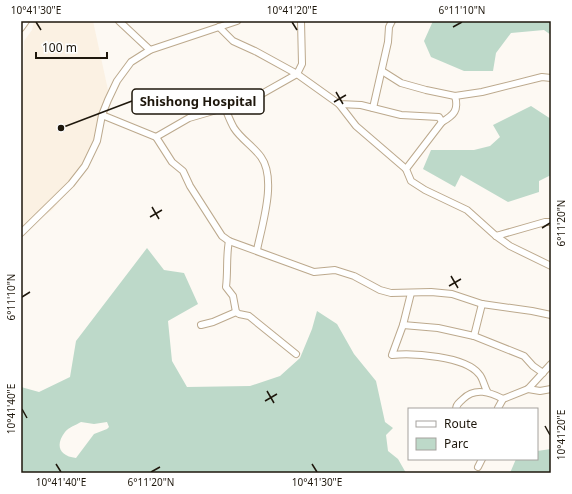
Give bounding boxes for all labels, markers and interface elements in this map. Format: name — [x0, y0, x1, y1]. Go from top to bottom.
text: 10°41'30"E — [11, 3, 61, 17]
text: 10°41'20"E — [267, 3, 317, 17]
text: 6°11'10"N — [439, 3, 485, 17]
scale bar — [36, 34, 107, 60]
text: 100 m — [42, 39, 77, 56]
callout: Shishong Hospital — [132, 89, 264, 114]
text: Shishong Hospital — [140, 92, 256, 110]
text: 6°11'20"N — [554, 200, 568, 246]
text: 6°11'10"N — [4, 274, 18, 320]
text: 10°41'40"E — [4, 384, 18, 434]
legend — [408, 408, 538, 460]
text: 10°41'20"E — [554, 410, 568, 460]
text: Route — [444, 415, 477, 432]
text: Parc — [444, 435, 469, 452]
text: 10°41'40"E — [36, 475, 86, 489]
text: 6°11'20"N — [128, 475, 174, 489]
text: 10°41'30"E — [292, 475, 342, 489]

